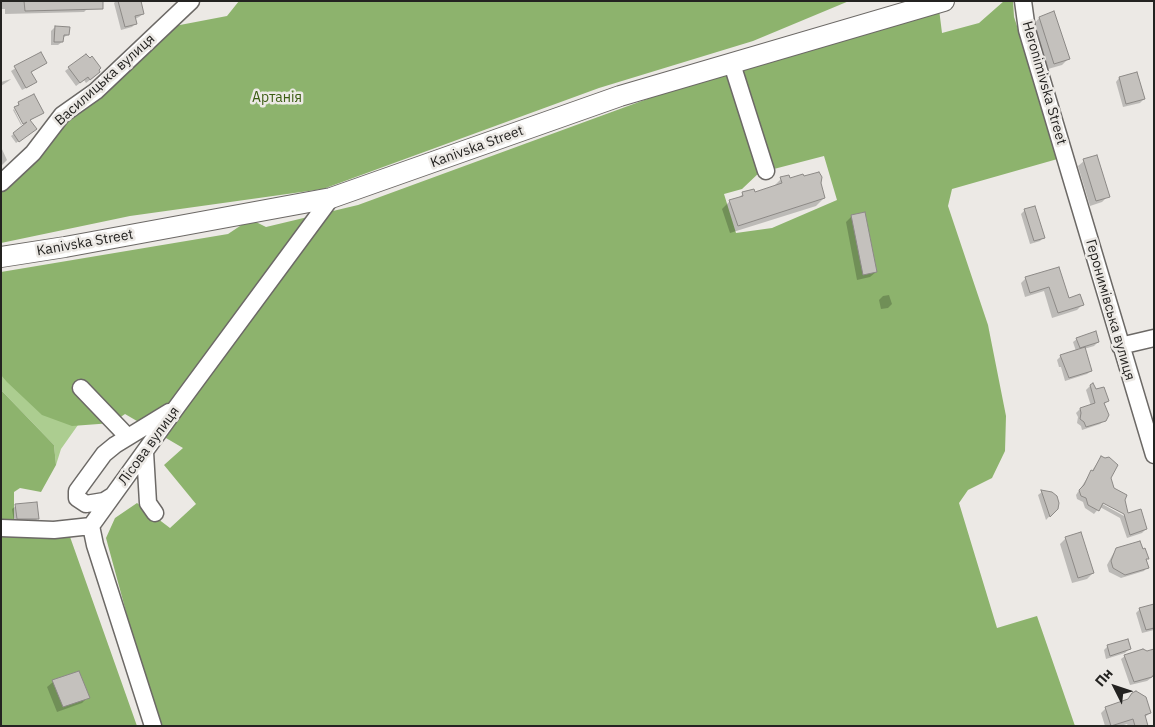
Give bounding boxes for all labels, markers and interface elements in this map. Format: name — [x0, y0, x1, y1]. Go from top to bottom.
street label: Heronimivska Street — [1018, 19, 1070, 147]
street label: Василицька вулиця — [52, 31, 158, 129]
park label: Артанія — [252, 90, 302, 106]
street label: Kanivska Street — [428, 122, 526, 172]
street label: Kanivska Street — [35, 226, 135, 260]
street label: Геронимівська вулиця — [1082, 238, 1138, 382]
street label: Лісова вулиця — [115, 403, 183, 489]
north arrow — [1090, 662, 1140, 712]
text: Пн — [1091, 664, 1117, 690]

